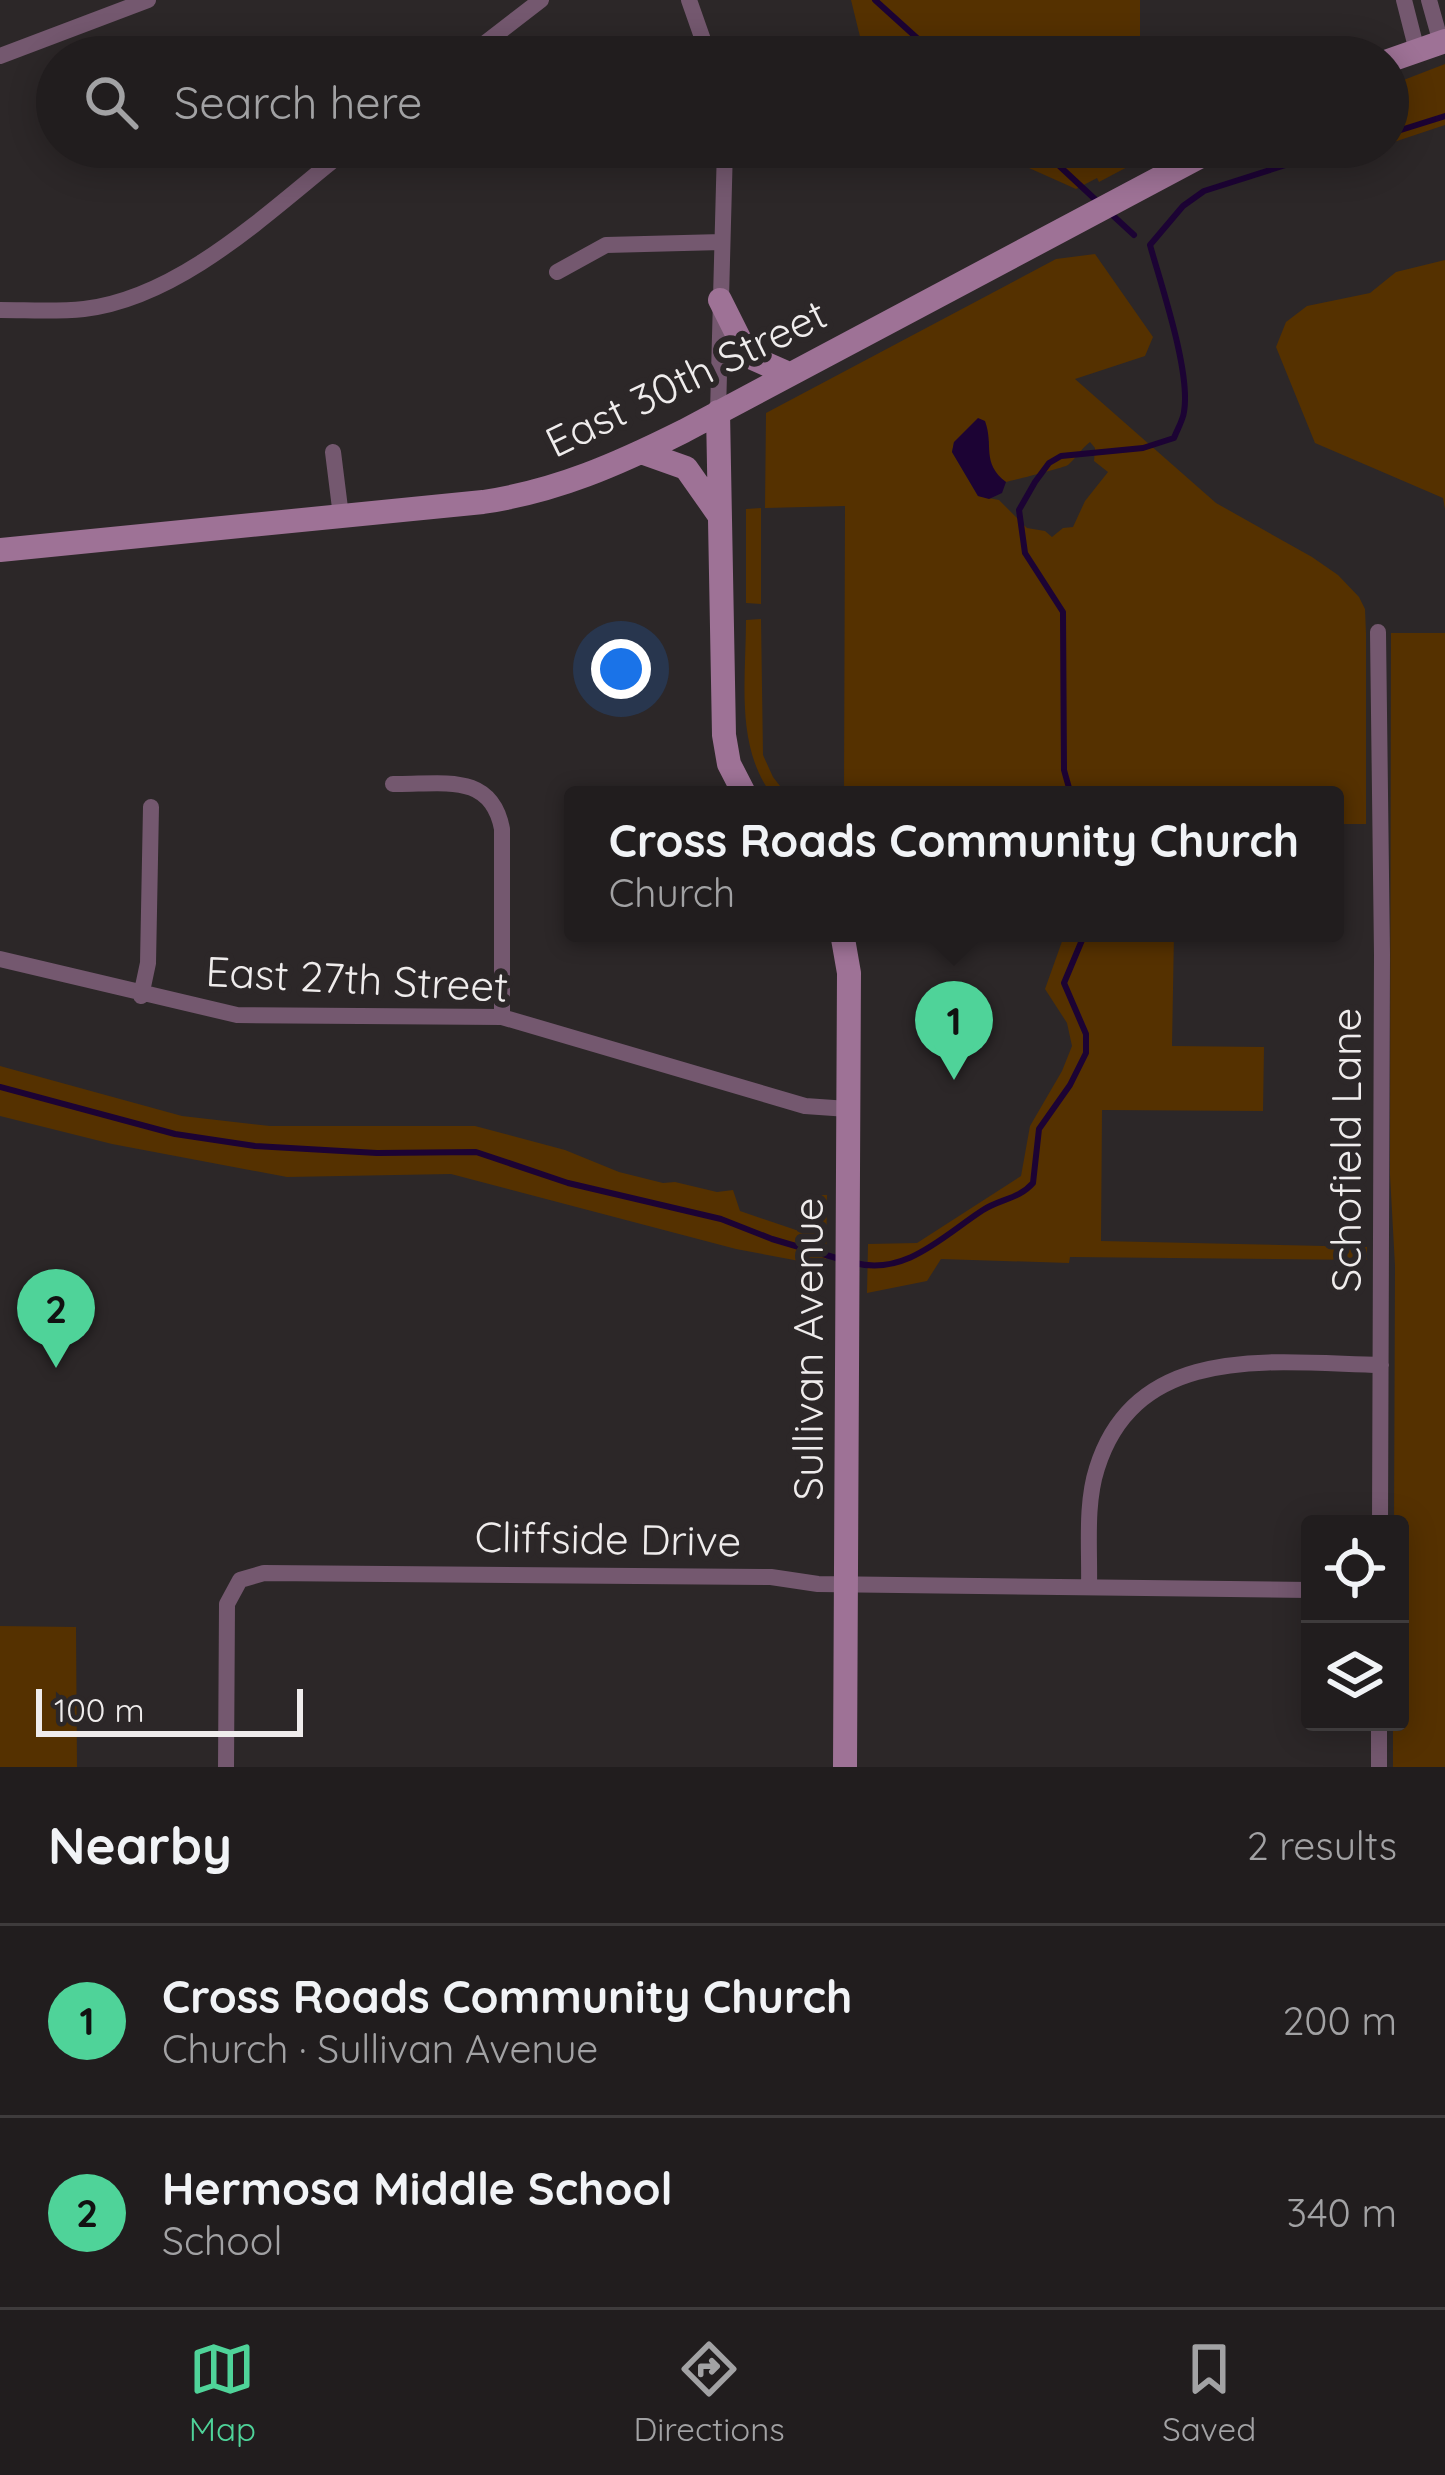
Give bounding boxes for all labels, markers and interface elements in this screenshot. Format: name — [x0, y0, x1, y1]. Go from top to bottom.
search box — [36, 36, 1409, 168]
icon: search — [78, 69, 144, 135]
text: Search here — [174, 74, 422, 130]
street label: East 30th Street — [537, 287, 835, 468]
your location — [591, 639, 651, 699]
popup — [564, 786, 1344, 942]
text: Cross Roads Community Church — [609, 812, 1299, 868]
text: Church — [609, 868, 735, 917]
street label: East 27th Street — [204, 944, 510, 1013]
pin: 1 — [915, 981, 993, 1080]
street label: Schofield Lane — [1319, 1008, 1372, 1292]
street label: Sullivan Avenue — [781, 1198, 834, 1500]
pin: 2 — [17, 1269, 95, 1368]
street label: Cliffside Drive — [474, 1510, 742, 1567]
map controls — [1301, 1515, 1409, 1731]
button: locate — [1301, 1515, 1409, 1623]
button: layers — [1301, 1623, 1409, 1731]
scale bar — [36, 1683, 303, 1736]
text: 100 m — [54, 1689, 145, 1730]
text: Nearby — [48, 1813, 232, 1877]
text: 2 results — [1247, 1821, 1397, 1870]
text: Cross Roads Community Church — [162, 1968, 852, 2024]
text: 1 — [79, 1996, 95, 2045]
text: 200 m — [1283, 1996, 1397, 2045]
text: Church · Sullivan Avenue — [162, 2024, 598, 2073]
text: Hermosa Middle School — [162, 2160, 673, 2216]
text: 2 — [76, 2188, 98, 2237]
text: 340 m — [1287, 2188, 1397, 2237]
text: School — [162, 2216, 282, 2265]
tab: Map — [189, 2336, 256, 2449]
tab: Directions — [633, 2336, 785, 2449]
tab: Saved — [1162, 2336, 1256, 2449]

